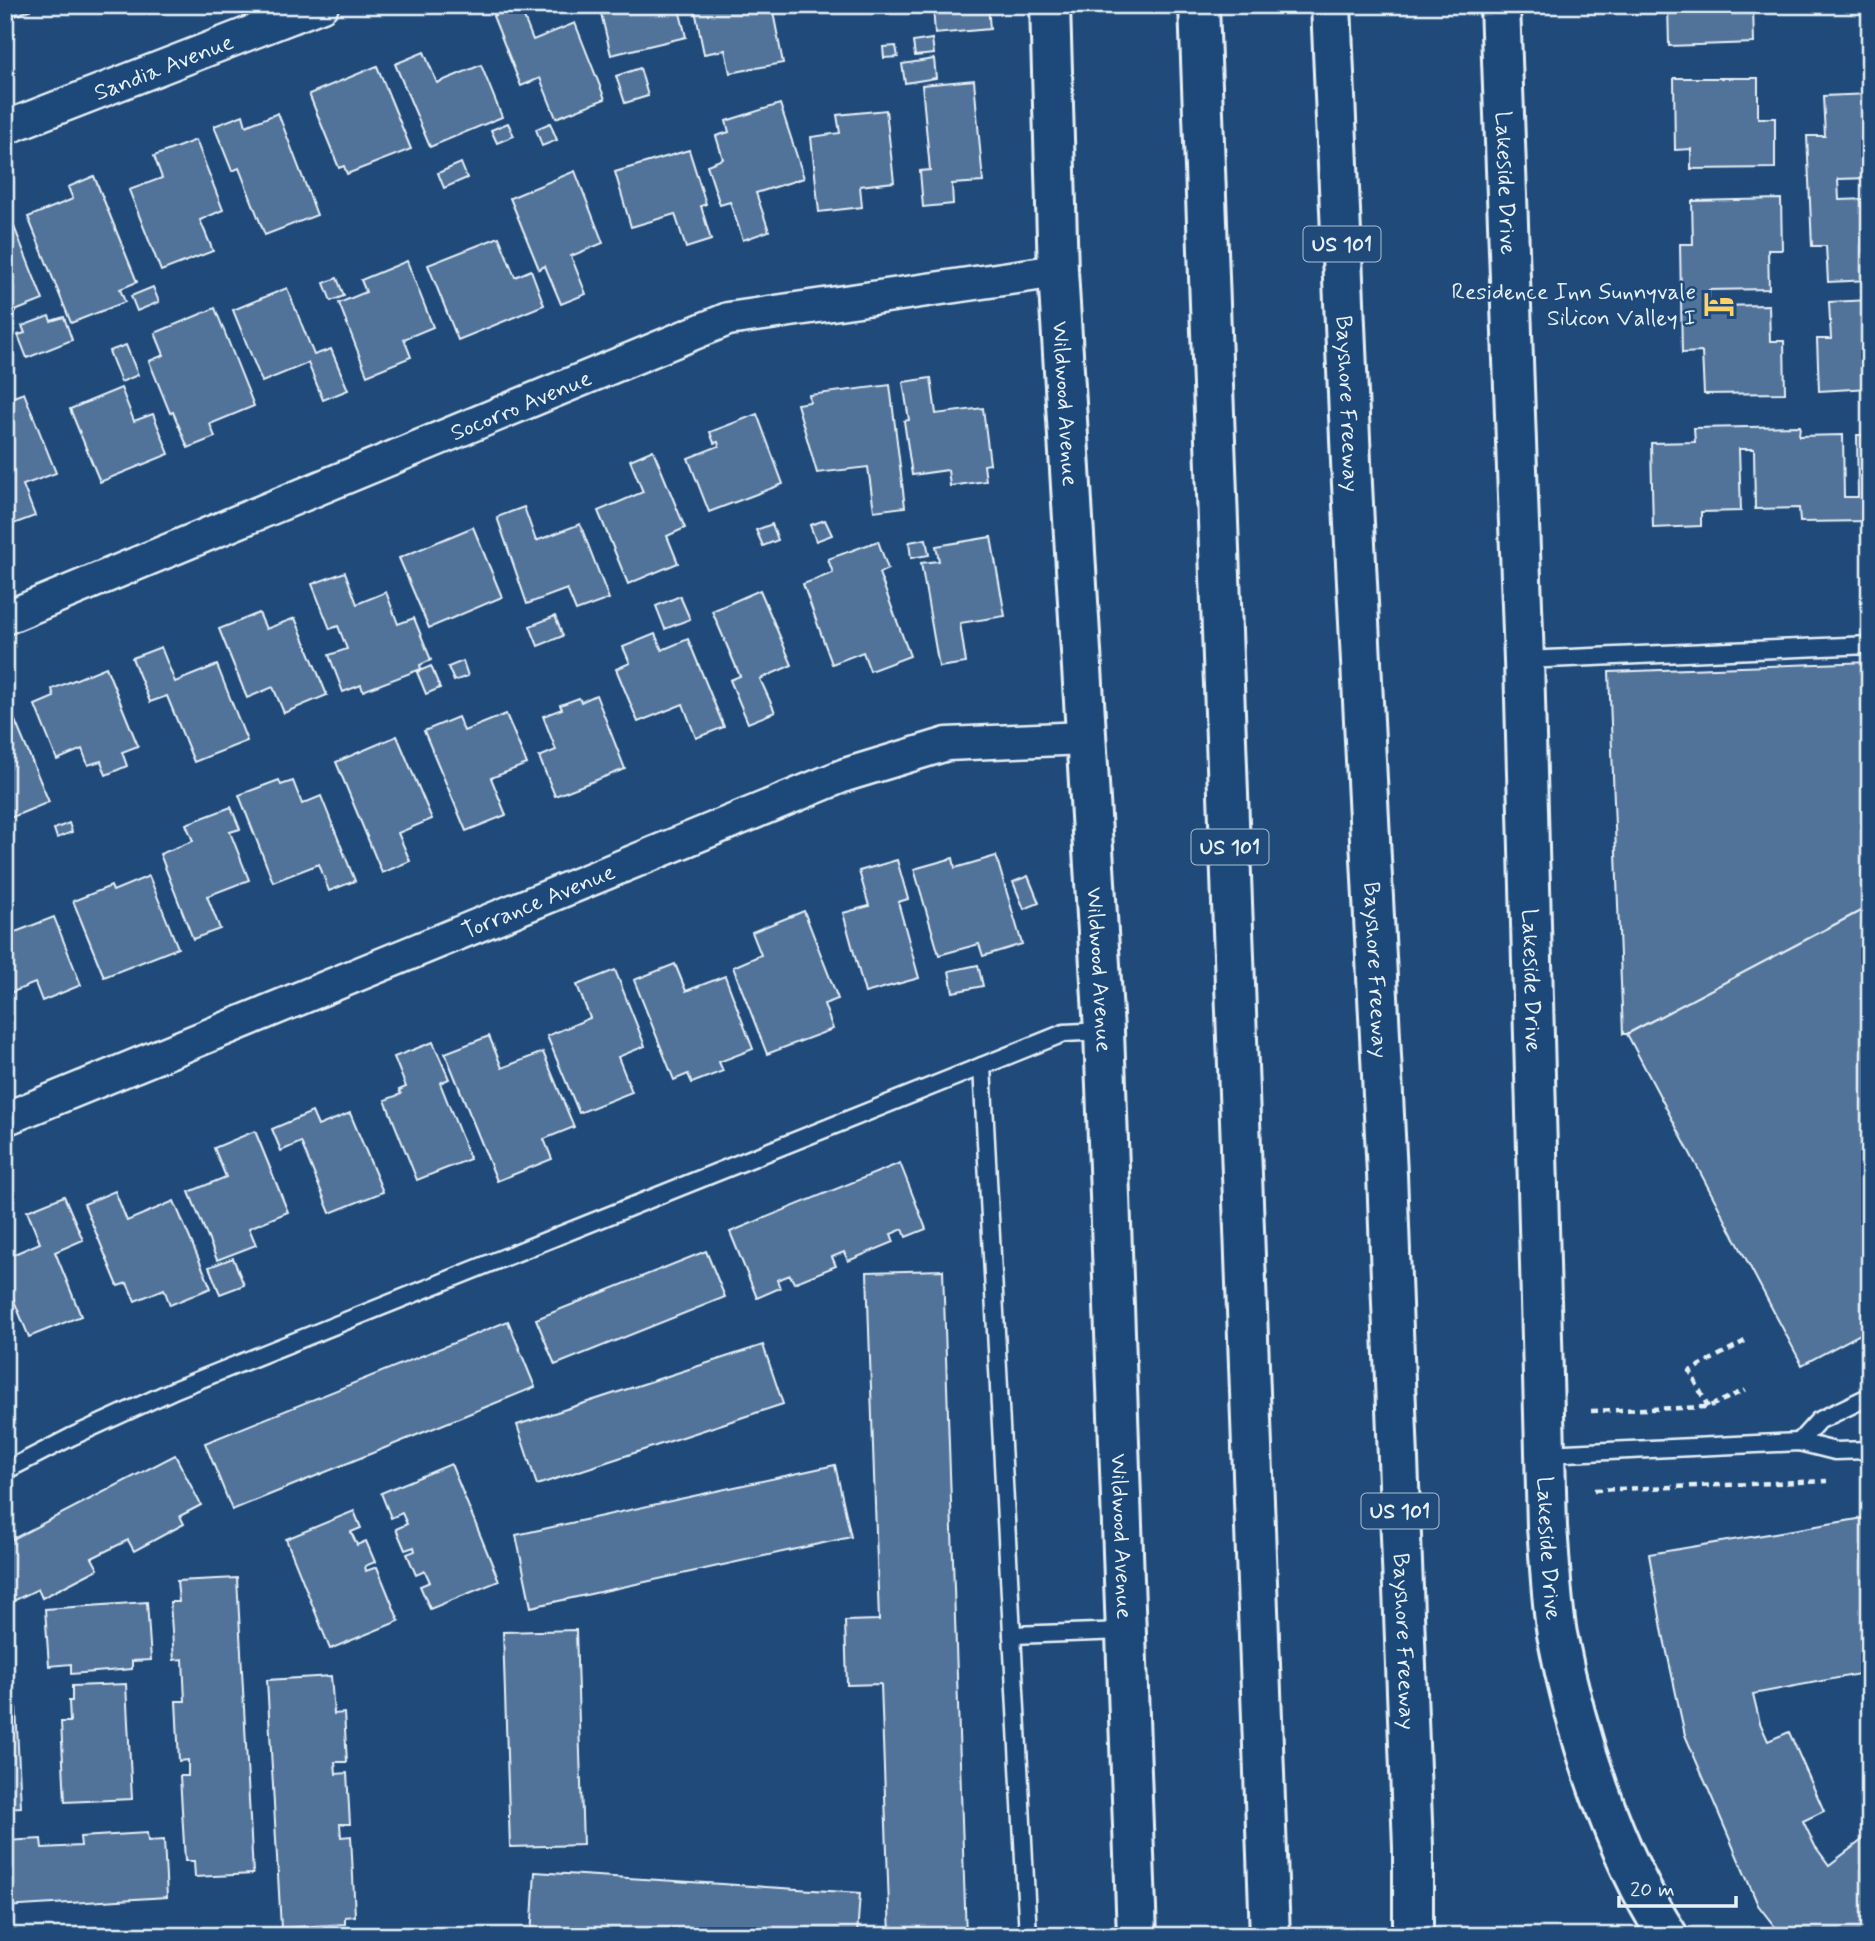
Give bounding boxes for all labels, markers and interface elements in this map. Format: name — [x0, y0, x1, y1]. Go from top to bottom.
street label: Sandia Avenue — [90, 28, 238, 109]
street label: Lakeside Drive — [1487, 110, 1522, 256]
road number: US 101 — [1304, 226, 1380, 262]
place label: Residence Inn Sunnyvale Silicon Valley I — [1452, 278, 1696, 334]
hotel icon: Residence Inn Sunnyvale Silicon Valley I — [1702, 287, 1736, 321]
street label: Bayshore Freeway — [1328, 315, 1365, 493]
street label: Wildwood Avenue — [1044, 320, 1084, 487]
street label: Socorro Avenue — [446, 364, 596, 449]
road number: US 101 — [1192, 830, 1268, 864]
street label: Torrance Avenue — [458, 858, 620, 947]
street label: Bayshore Freeway — [1355, 881, 1394, 1059]
street label: Wildwood Avenue — [1078, 886, 1118, 1053]
street label: Lakeside Drive — [1514, 908, 1547, 1053]
street label: Wildwood Avenue — [1102, 1453, 1138, 1620]
street label: Lakeside Drive — [1529, 1476, 1568, 1622]
road number: US 101 — [1362, 1494, 1438, 1528]
street label: Bayshore Freeway — [1385, 1553, 1421, 1730]
scale bar — [1619, 1864, 1737, 1908]
text: 20 m — [1630, 1876, 1675, 1904]

